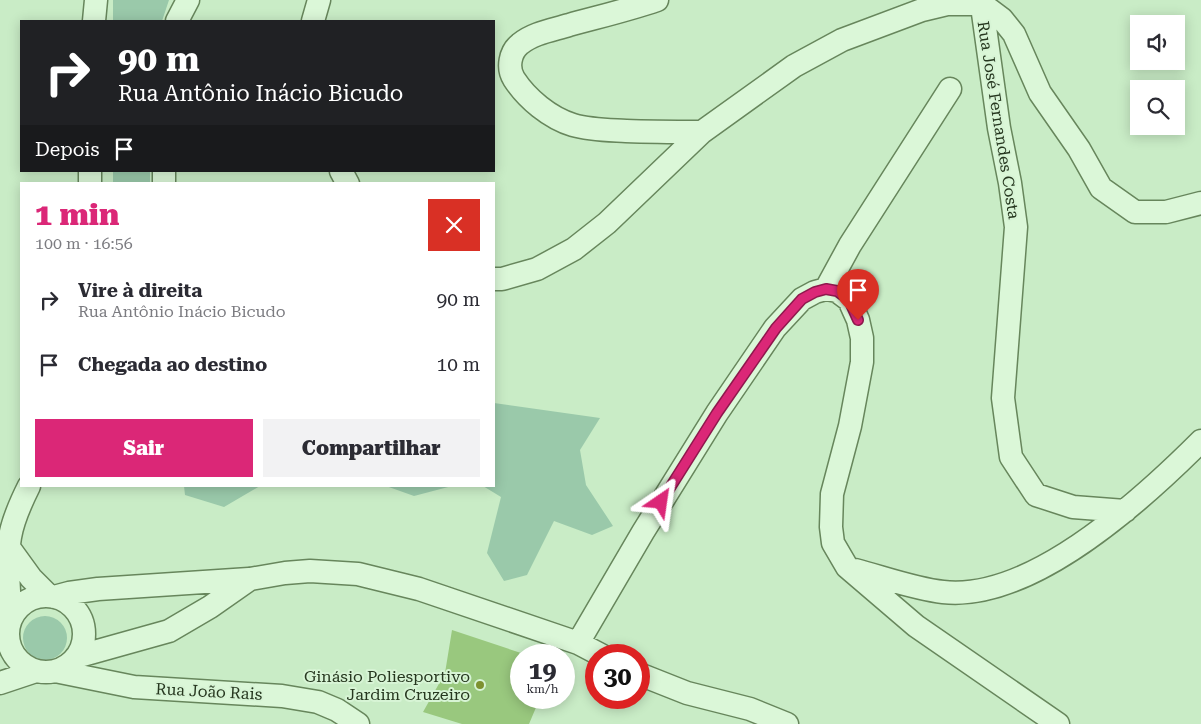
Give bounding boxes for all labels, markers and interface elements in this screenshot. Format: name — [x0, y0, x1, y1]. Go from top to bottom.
map controls — [1130, 15, 1185, 135]
button: sound — [1130, 15, 1185, 70]
street label: Rua José Fernandes Costa — [973, 20, 1024, 221]
text: 90 m — [118, 39, 200, 80]
icon: right — [35, 40, 100, 105]
button: search — [1130, 80, 1185, 135]
text: Rua Antônio Inácio Bicudo — [118, 81, 403, 106]
icon: arrive — [110, 135, 138, 163]
text: Depois — [35, 138, 100, 161]
text: 1 min — [35, 197, 119, 232]
button: close — [428, 199, 480, 251]
text: 100 m · 16:56 — [35, 234, 133, 253]
pin — [837, 269, 879, 320]
icon: arrive — [844, 276, 872, 304]
text: Vire à direita — [78, 279, 202, 302]
icon: right — [35, 286, 63, 314]
text: 90 m — [437, 288, 480, 311]
text: Rua Antônio Inácio Bicudo — [78, 302, 286, 321]
icon: arrive — [35, 351, 63, 379]
text: Chegada ao destino — [78, 353, 267, 376]
text: 10 m — [437, 353, 480, 376]
button: Sair — [35, 419, 253, 477]
button: Compartilhar — [263, 419, 480, 477]
position arrow — [634, 475, 686, 527]
speed limit sign: 30 — [585, 644, 650, 709]
text: 19 — [528, 656, 557, 685]
place label: Ginásio Poliesportivo Jardim Cruzeiro — [304, 667, 470, 704]
street label: Rua João Rais — [155, 679, 263, 704]
marker: Ginásio Poliesportivo Jardim Cruzeiro — [474, 679, 486, 691]
text: km/h — [526, 682, 559, 696]

